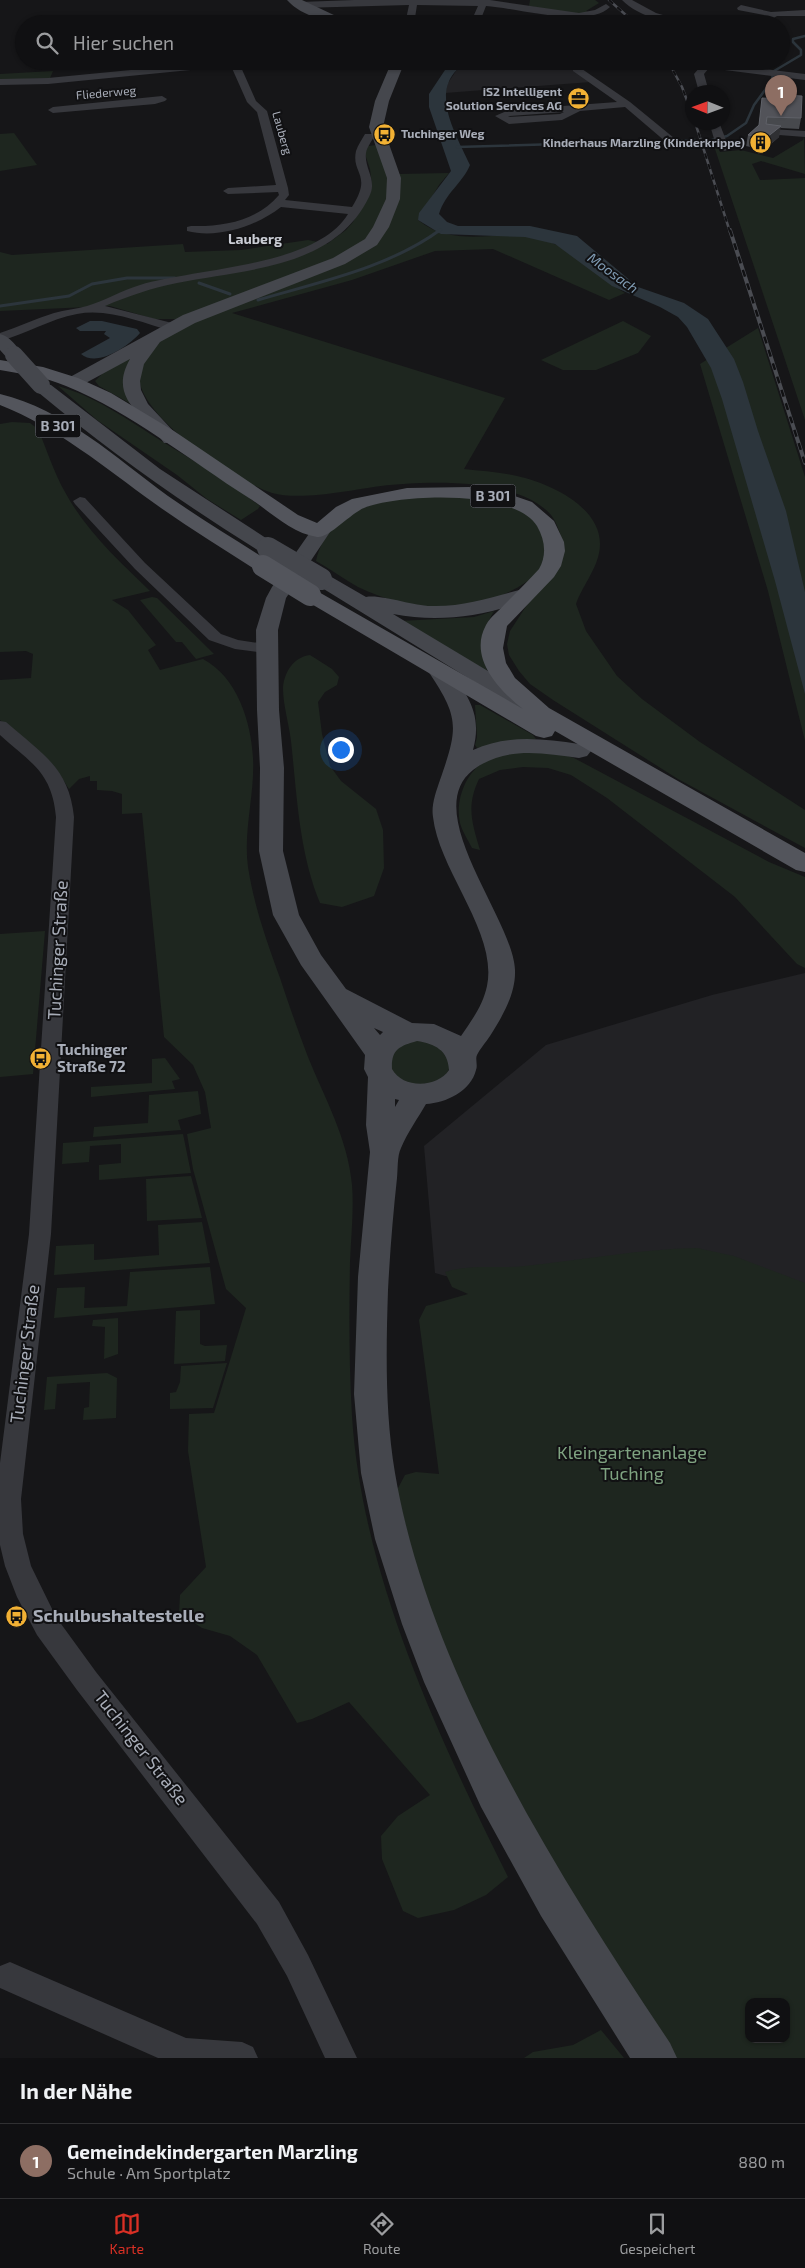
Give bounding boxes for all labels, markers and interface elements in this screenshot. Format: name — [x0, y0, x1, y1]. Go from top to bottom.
search box — [15, 15, 790, 70]
icon: search — [33, 29, 61, 57]
text: Hier suchen — [73, 31, 174, 54]
pin: 1 — [765, 75, 797, 116]
street label: Fliederweg — [75, 82, 137, 102]
place label: iS2 Intelligent Solution Services AG — [446, 84, 562, 112]
north arrow — [685, 85, 730, 130]
office icon: iS2 Intelligent Solution Services AG — [566, 87, 590, 111]
street label: Lauberg — [270, 109, 296, 156]
bus stop icon: Tuchinger Weg — [373, 122, 397, 146]
place label: Tuchinger Weg — [401, 126, 485, 140]
building icon: Kinderhaus Marzling (Kinderkrippe) — [749, 131, 773, 155]
place label: Kinderhaus Marzling (Kinderkrippe) — [543, 135, 745, 149]
district label: Lauberg — [228, 230, 282, 247]
water label: Moosach — [585, 249, 642, 297]
road number: B 301 — [36, 414, 80, 438]
road number: B 301 — [470, 484, 516, 508]
your location — [328, 737, 354, 763]
street label: Tuchinger Straße — [42, 880, 72, 1020]
place label: Tuchinger Straße 72 — [57, 1040, 128, 1075]
bus stop icon: Tuchinger Straße 72 — [29, 1047, 53, 1071]
street label: Tuchinger Straße — [5, 1283, 43, 1424]
park label: Kleingartenanlage Tuching — [557, 1441, 707, 1484]
bus stop icon: Schulbushaltestelle — [5, 1604, 29, 1628]
place label: Schulbushaltestelle — [33, 1604, 204, 1626]
street label: Tuchinger Straße — [90, 1686, 193, 1809]
map controls — [745, 1998, 790, 2043]
button: layers — [745, 1998, 790, 2043]
text: In der Nähe — [20, 2078, 132, 2103]
text: Gemeindekindergarten Marzling — [67, 2140, 358, 2163]
text: 1 — [33, 2152, 39, 2171]
text: 880 m — [738, 2152, 785, 2171]
text: Schule · Am Sportplatz — [67, 2163, 231, 2182]
tab: Karte — [110, 2210, 144, 2257]
tab: Route — [363, 2210, 400, 2257]
tab: Gespeichert — [619, 2210, 695, 2257]

